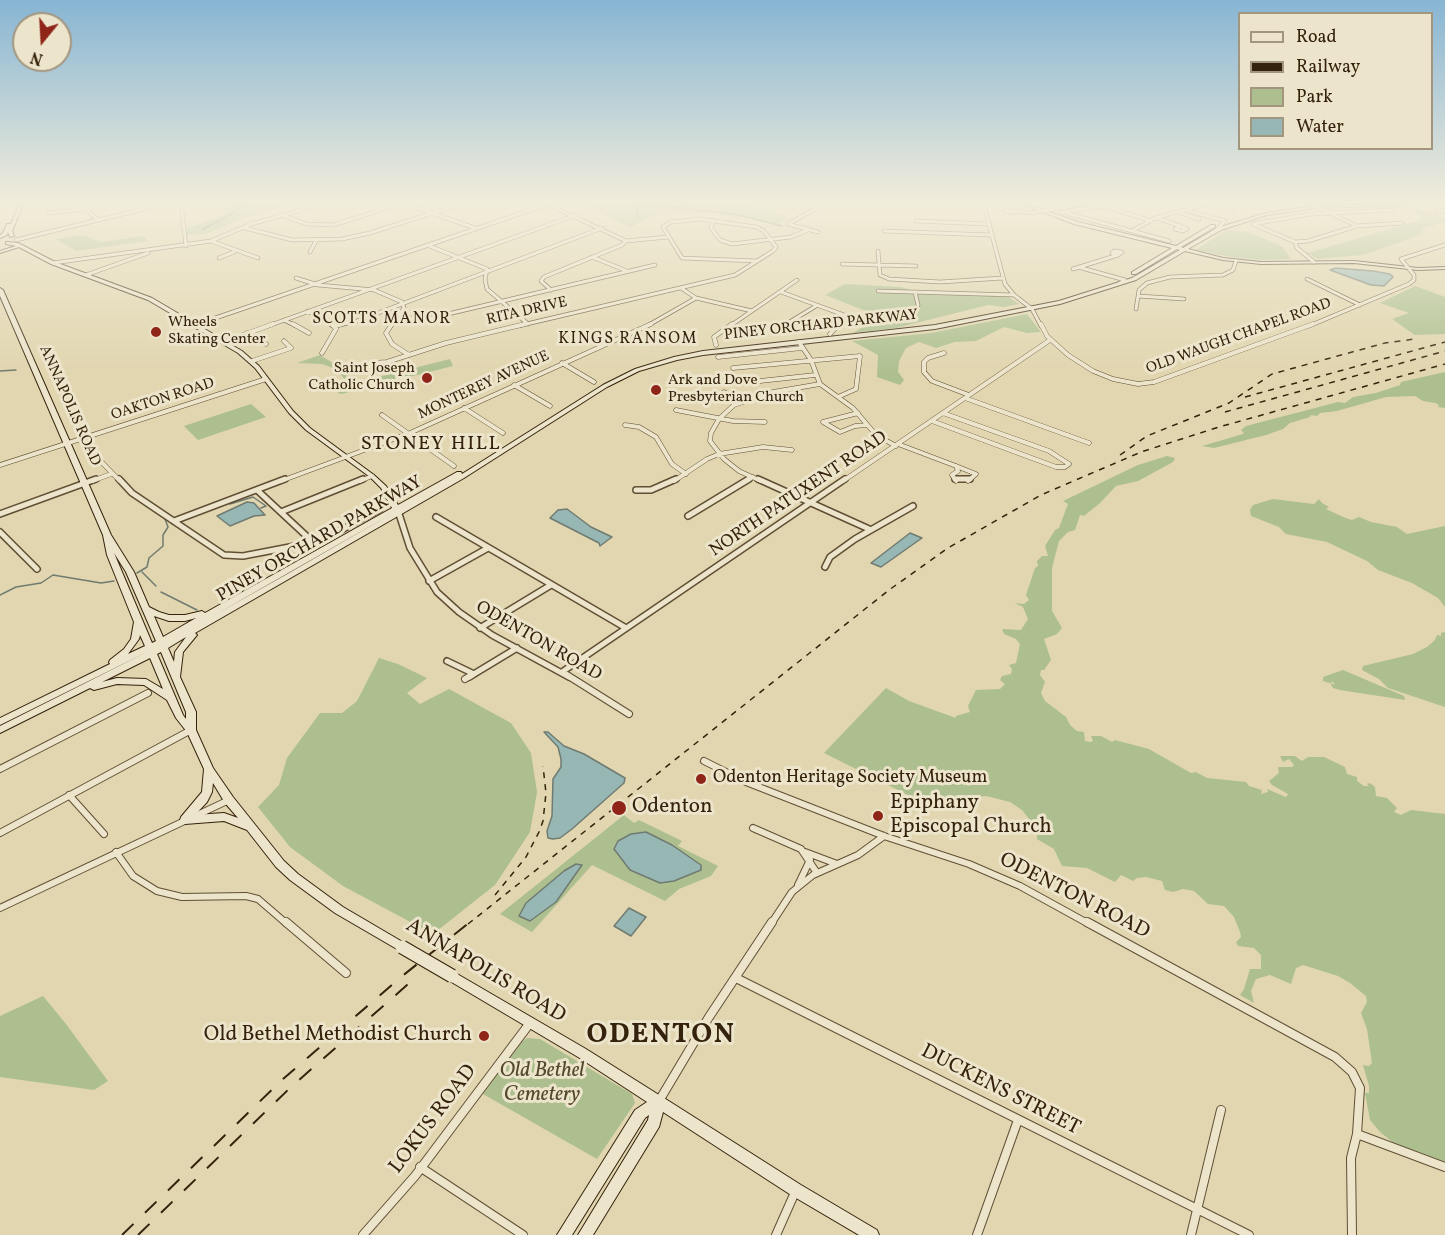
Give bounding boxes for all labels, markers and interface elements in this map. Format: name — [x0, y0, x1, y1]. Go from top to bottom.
north arrow — [12, 12, 72, 72]
legend — [1238, 12, 1433, 150]
text: Road — [1296, 25, 1337, 50]
text: N — [28, 45, 46, 69]
text: Railway — [1296, 55, 1360, 80]
text: Park — [1296, 85, 1333, 110]
text: Water — [1296, 115, 1344, 140]
street label: RITA DRIVE — [485, 294, 569, 330]
street label: OLD WAUGH CHAPEL ROAD — [1144, 295, 1334, 379]
street label: PINEY ORCHARD PARKWAY — [723, 307, 919, 345]
district label: SCOTTS MANOR — [312, 310, 452, 330]
place label: Wheels Skating Center — [168, 314, 265, 349]
marker: Wheels Skating Center — [149, 325, 163, 339]
district label: KINGS RANSOM — [558, 330, 698, 350]
street label: ANNAPOLIS ROAD — [34, 343, 104, 469]
street label: MONTEREY AVENUE — [415, 348, 553, 424]
place label: Saint Joseph Catholic Church — [308, 360, 415, 395]
marker: Saint Joseph Catholic Church — [420, 371, 434, 385]
place label: Ark and Dove Presbyterian Church — [668, 372, 804, 407]
street label: OAKTON ROAD — [109, 375, 217, 425]
marker: Ark and Dove Presbyterian Church — [649, 383, 663, 397]
street label: NORTH PATUXENT ROAD — [706, 427, 892, 563]
district label: STONEY HILL — [361, 433, 501, 457]
street label: PINEY ORCHARD PARKWAY — [213, 472, 427, 608]
street label: ODENTON ROAD — [471, 597, 605, 687]
place label: Odenton Heritage Society Museum — [713, 768, 987, 790]
marker: Odenton Heritage Society Museum — [694, 772, 708, 786]
place label: Epiphany Episcopal Church — [890, 791, 1052, 841]
place label: Odenton — [632, 795, 713, 821]
marker: Odenton — [610, 799, 628, 817]
marker: Epiphany Episcopal Church — [871, 809, 885, 823]
street label: ODENTON ROAD — [995, 848, 1153, 946]
street label: ANNAPOLIS ROAD — [400, 914, 570, 1030]
district label: ODENTON — [586, 1020, 736, 1054]
place label: Old Bethel Methodist Church — [204, 1023, 472, 1049]
marker: Old Bethel Methodist Church — [477, 1029, 491, 1043]
street label: DUCKENS STREET — [916, 1040, 1084, 1142]
park label: Old Bethel Cemetery — [499, 1059, 585, 1109]
street label: LOKUS ROAD — [385, 1060, 483, 1180]

